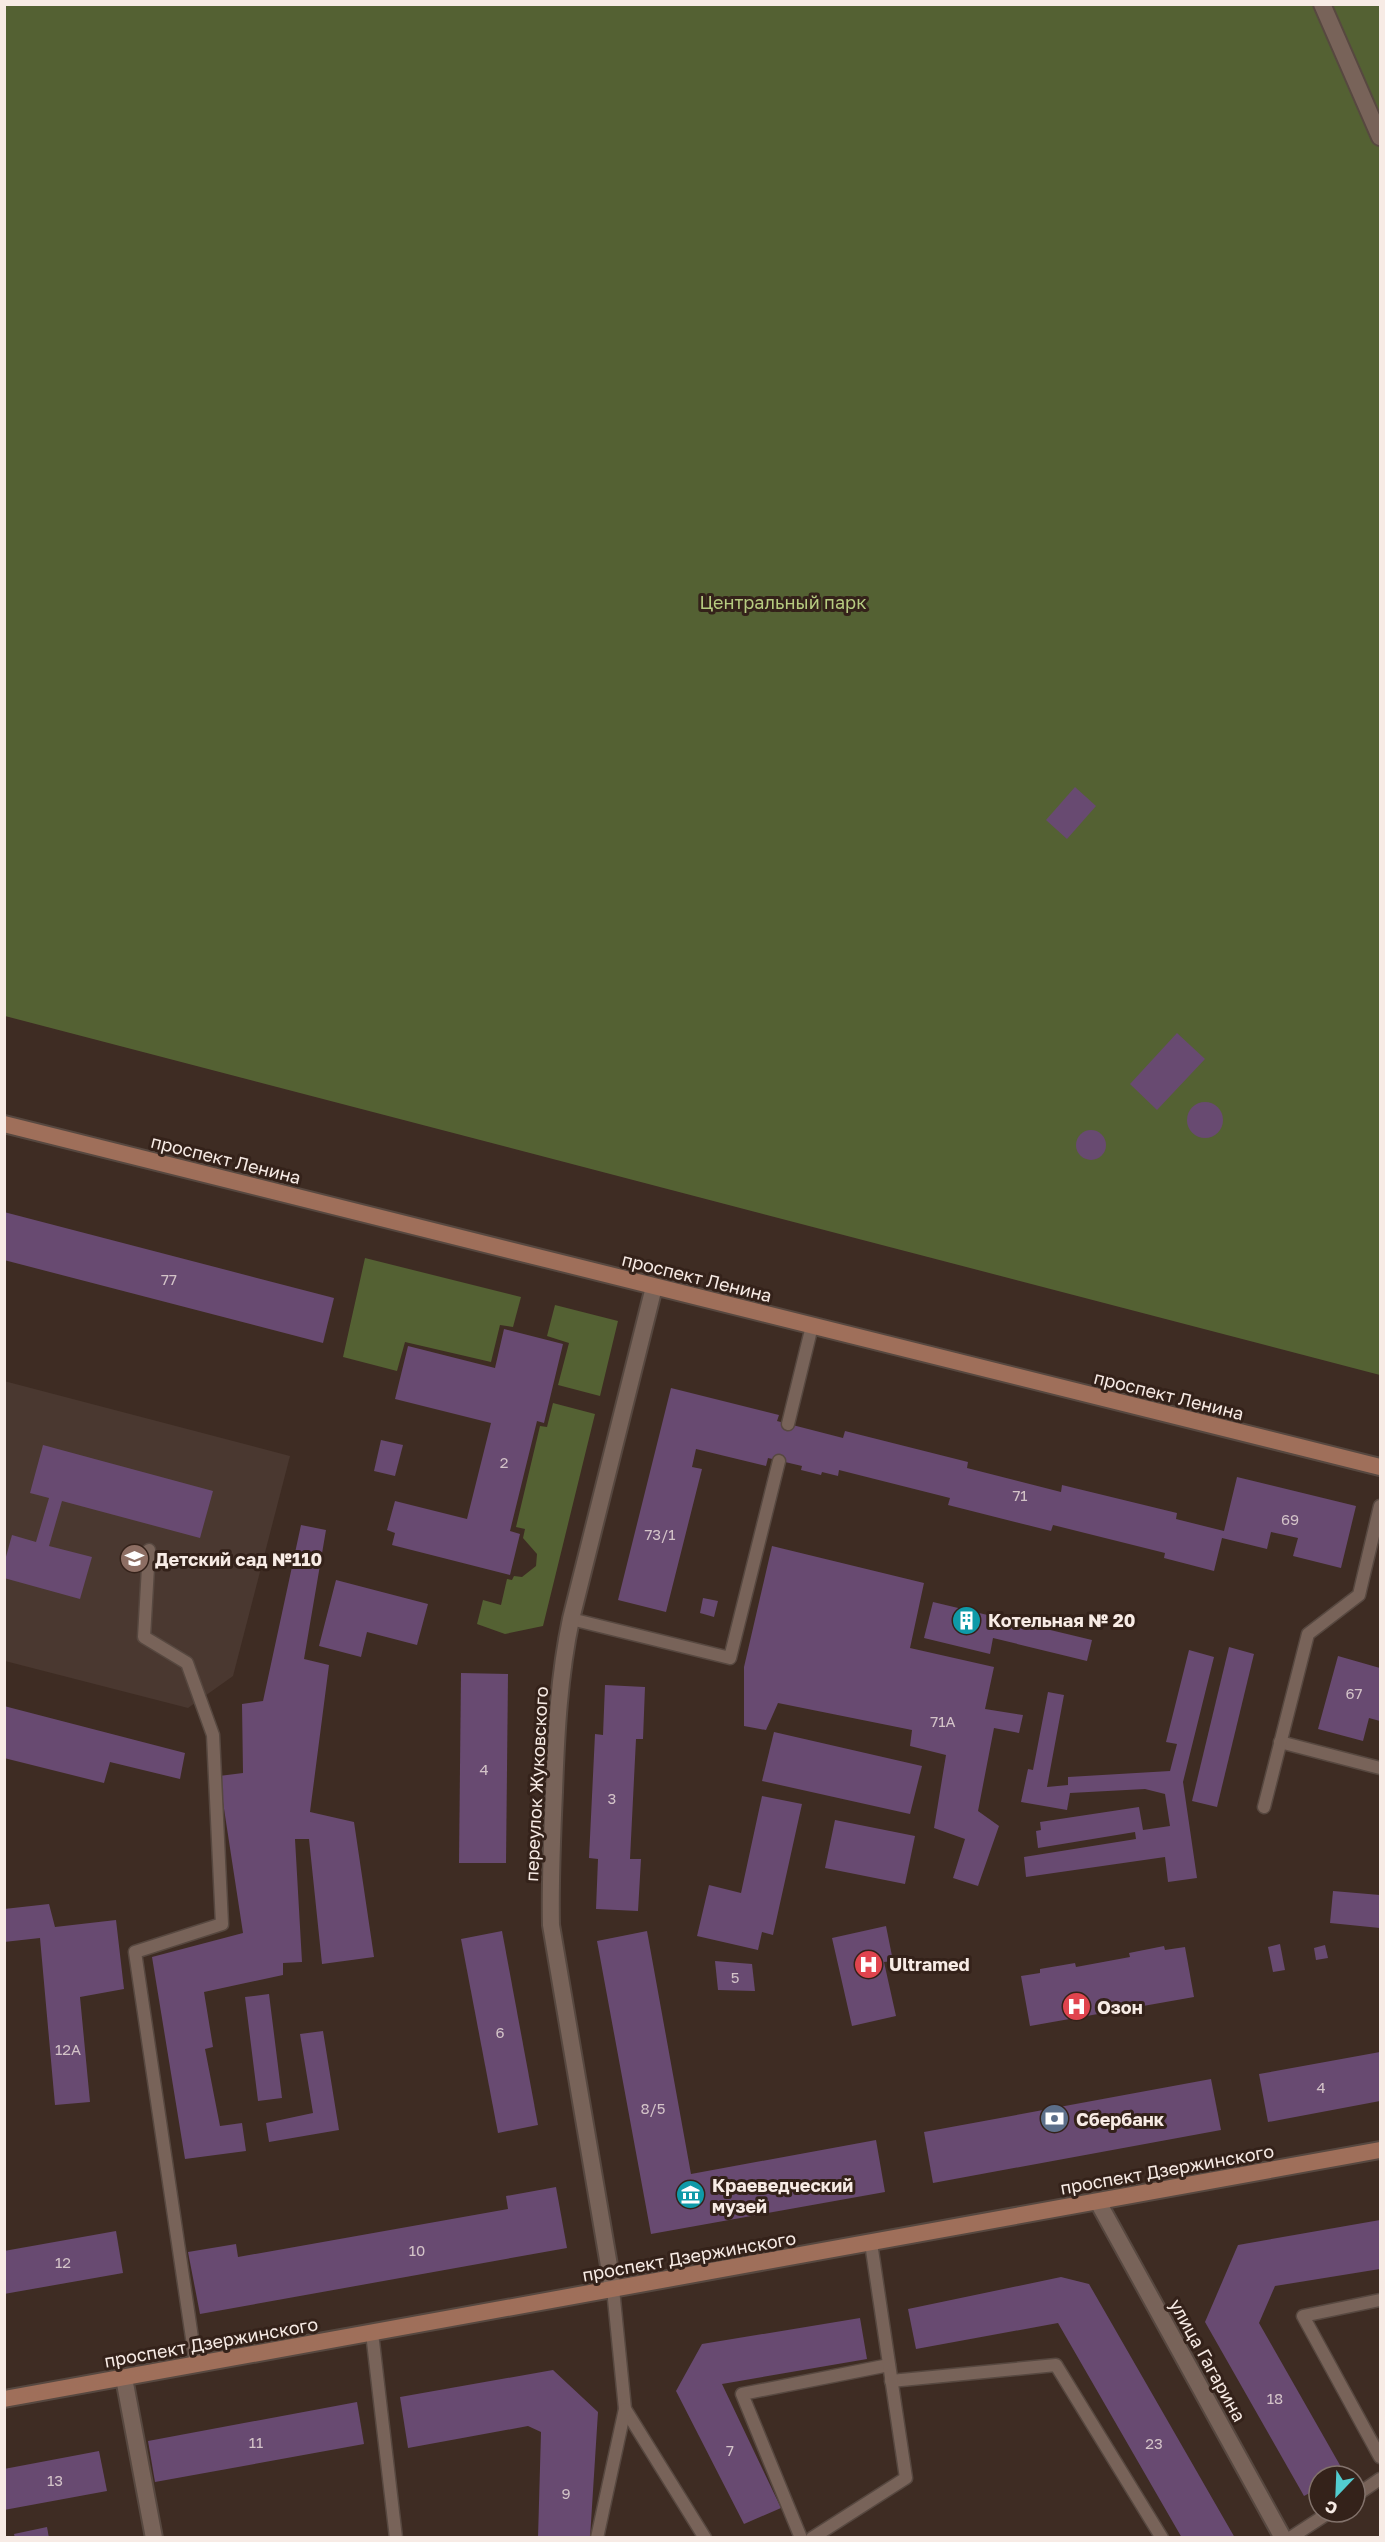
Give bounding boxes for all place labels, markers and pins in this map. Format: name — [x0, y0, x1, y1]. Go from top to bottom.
school or university icon: Детский сад №110 — [118, 1543, 150, 1575]
place label: Детский сад №110 — [155, 1548, 322, 1570]
building icon: Котельная № 20 — [951, 1604, 983, 1636]
place label: Котельная № 20 — [988, 1609, 1135, 1631]
hospital icon: Ultramed — [852, 1948, 884, 1980]
place label: Ultramed — [889, 1953, 970, 1975]
hospital icon: Озон — [1060, 1991, 1092, 2023]
place label: Озон — [1097, 1996, 1143, 2018]
bank icon: Сбербанк — [1039, 2103, 1071, 2135]
place label: Сбербанк — [1076, 2108, 1165, 2130]
place label: Краеведческий музей — [712, 2174, 853, 2217]
museum icon: Краеведческий музей — [675, 2179, 707, 2211]

